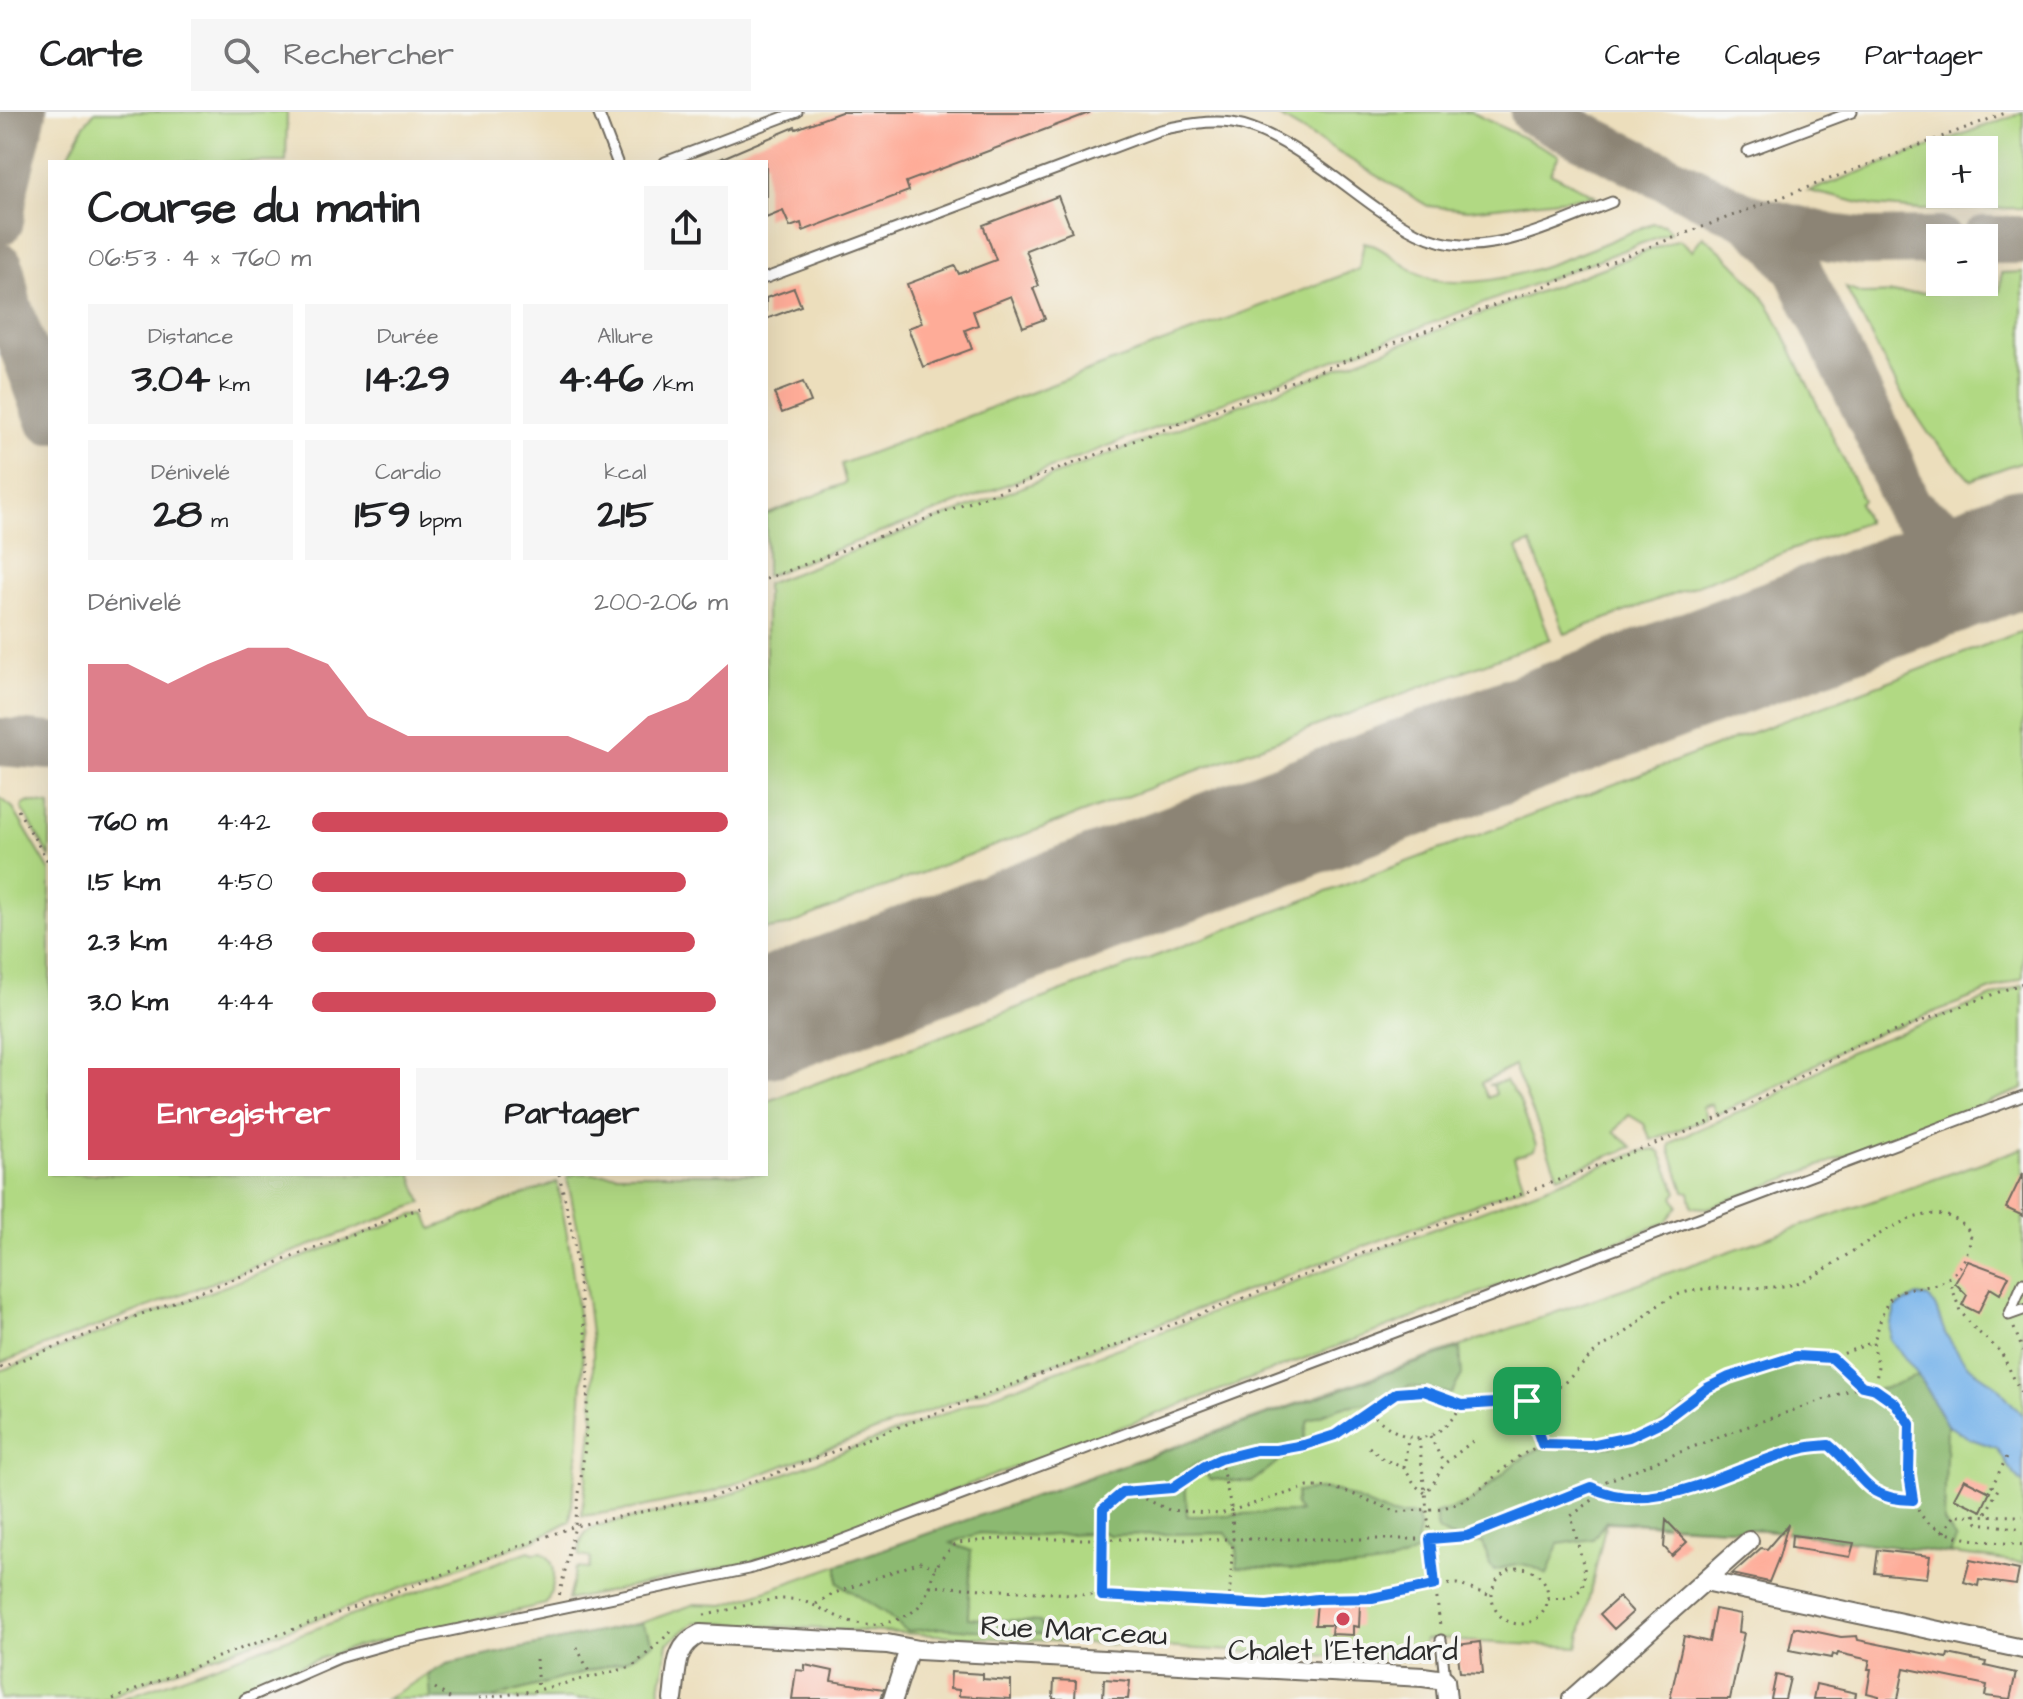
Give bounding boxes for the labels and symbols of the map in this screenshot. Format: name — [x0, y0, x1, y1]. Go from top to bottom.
pin — [1493, 1367, 1561, 1435]
street label: Rue Marceau — [979, 1605, 1169, 1657]
marker: Chalet l'Etendard — [1334, 1610, 1352, 1628]
place label: Chalet l'Etendard — [1228, 1630, 1458, 1672]

